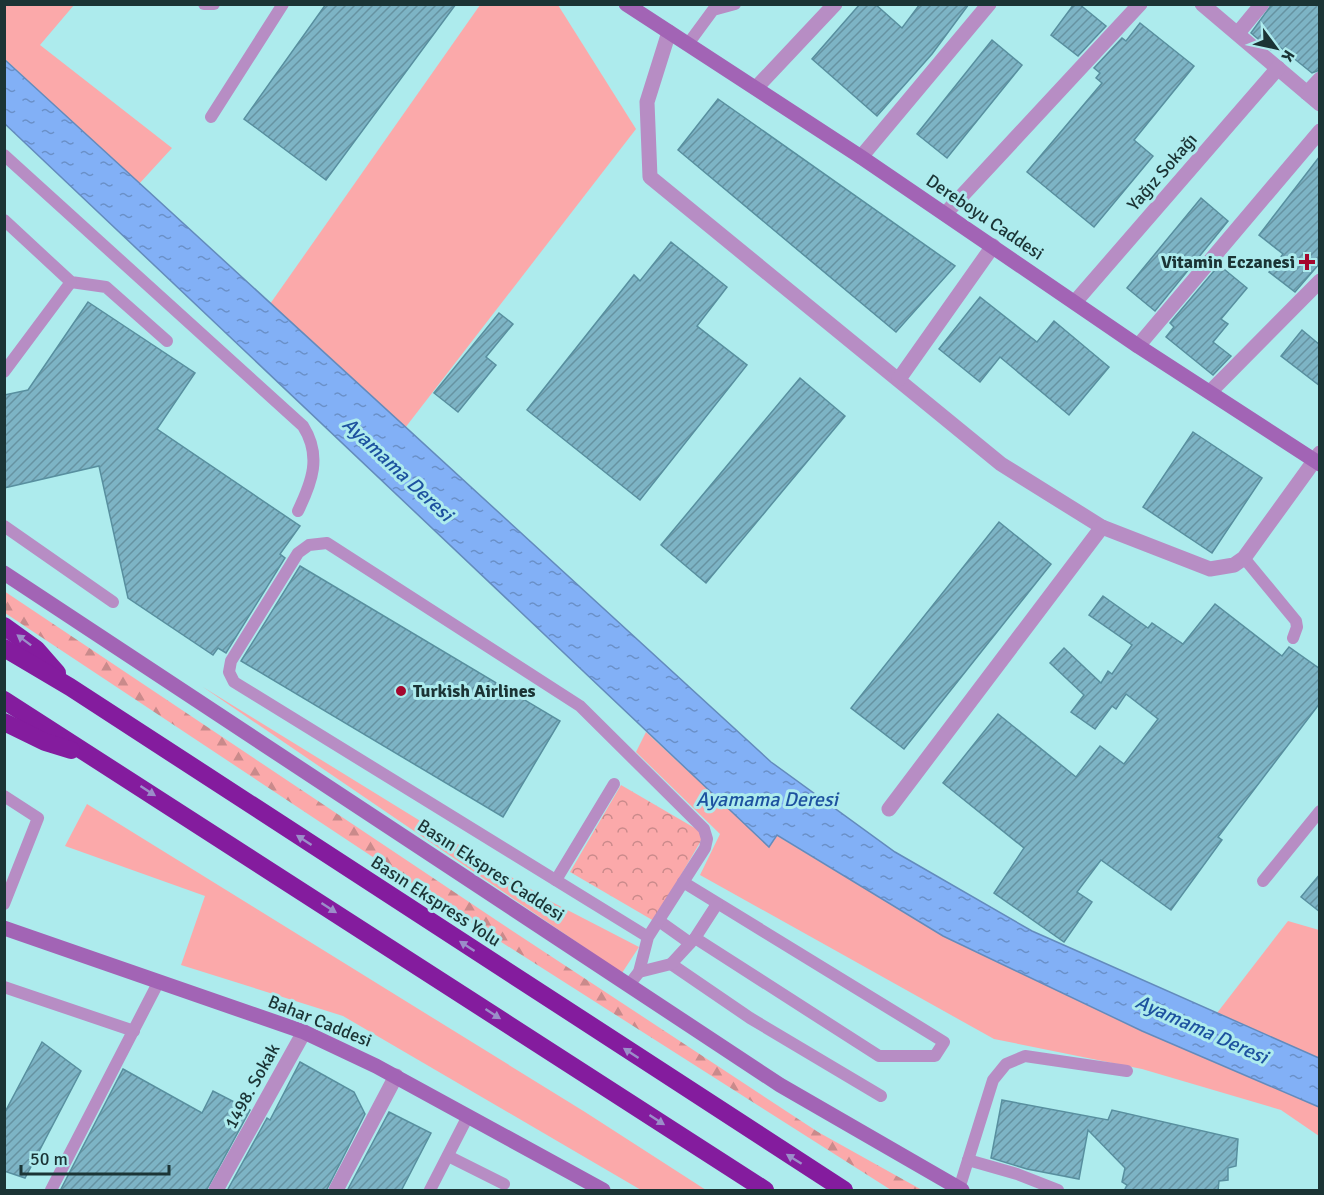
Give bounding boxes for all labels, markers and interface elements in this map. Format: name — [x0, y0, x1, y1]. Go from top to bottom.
north arrow — [1246, 18, 1306, 78]
text: K — [1277, 46, 1299, 65]
street label: Yağız Sokağı — [1122, 129, 1202, 215]
street label: Dereboyu Caddesi — [922, 169, 1048, 265]
place label: Vitamin Eczanesi — [1161, 251, 1295, 273]
marker: Vitamin Eczanesi — [1300, 255, 1314, 269]
water label: Ayamama Deresi — [337, 412, 459, 528]
one-way arrow — [16, 634, 32, 647]
place label: Turkish Airlines — [413, 680, 536, 702]
marker: Turkish Airlines — [394, 684, 408, 698]
one-way arrow — [140, 785, 156, 796]
water label: Ayamama Deresi — [696, 787, 840, 812]
street label: Basın Ekspres Caddesi — [413, 814, 569, 926]
one-way arrow — [296, 835, 312, 846]
street label: Basın Ekspress Yolu — [367, 851, 505, 951]
one-way arrow — [321, 903, 337, 914]
one-way arrow — [459, 941, 476, 952]
water label: Ayamama Deresi — [1132, 989, 1273, 1070]
street label: Bahar Caddesi — [265, 990, 375, 1052]
one-way arrow — [485, 1009, 501, 1020]
street label: 1498. Sokak — [220, 1040, 284, 1132]
one-way arrow — [623, 1048, 639, 1059]
one-way arrow — [648, 1115, 665, 1126]
scale bar — [21, 1138, 170, 1176]
text: 50 m — [30, 1148, 68, 1170]
one-way arrow — [786, 1154, 802, 1165]

